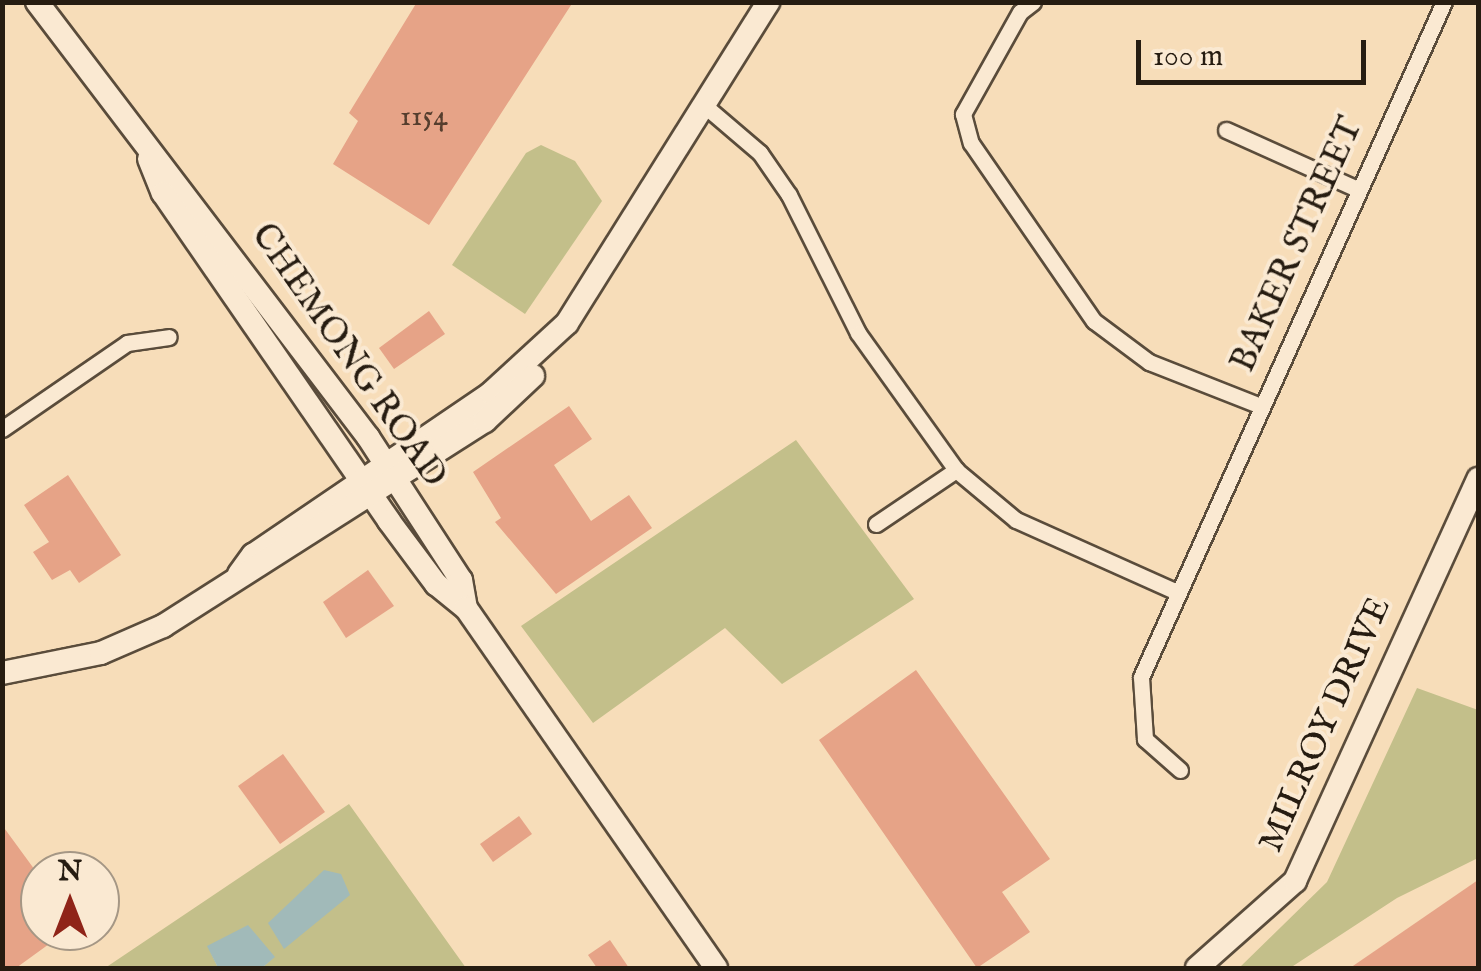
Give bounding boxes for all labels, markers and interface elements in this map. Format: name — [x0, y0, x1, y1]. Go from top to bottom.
scale bar — [1141, 20, 1371, 82]
text: 100 m — [1153, 38, 1223, 76]
house number: 1154 — [400, 99, 448, 135]
street label: BAKER STREET — [1223, 111, 1373, 379]
street label: CHEMONG ROAD — [241, 216, 455, 496]
street label: MILROY DRIVE — [1251, 591, 1401, 859]
north arrow — [20, 851, 120, 951]
text: N — [58, 855, 82, 890]

